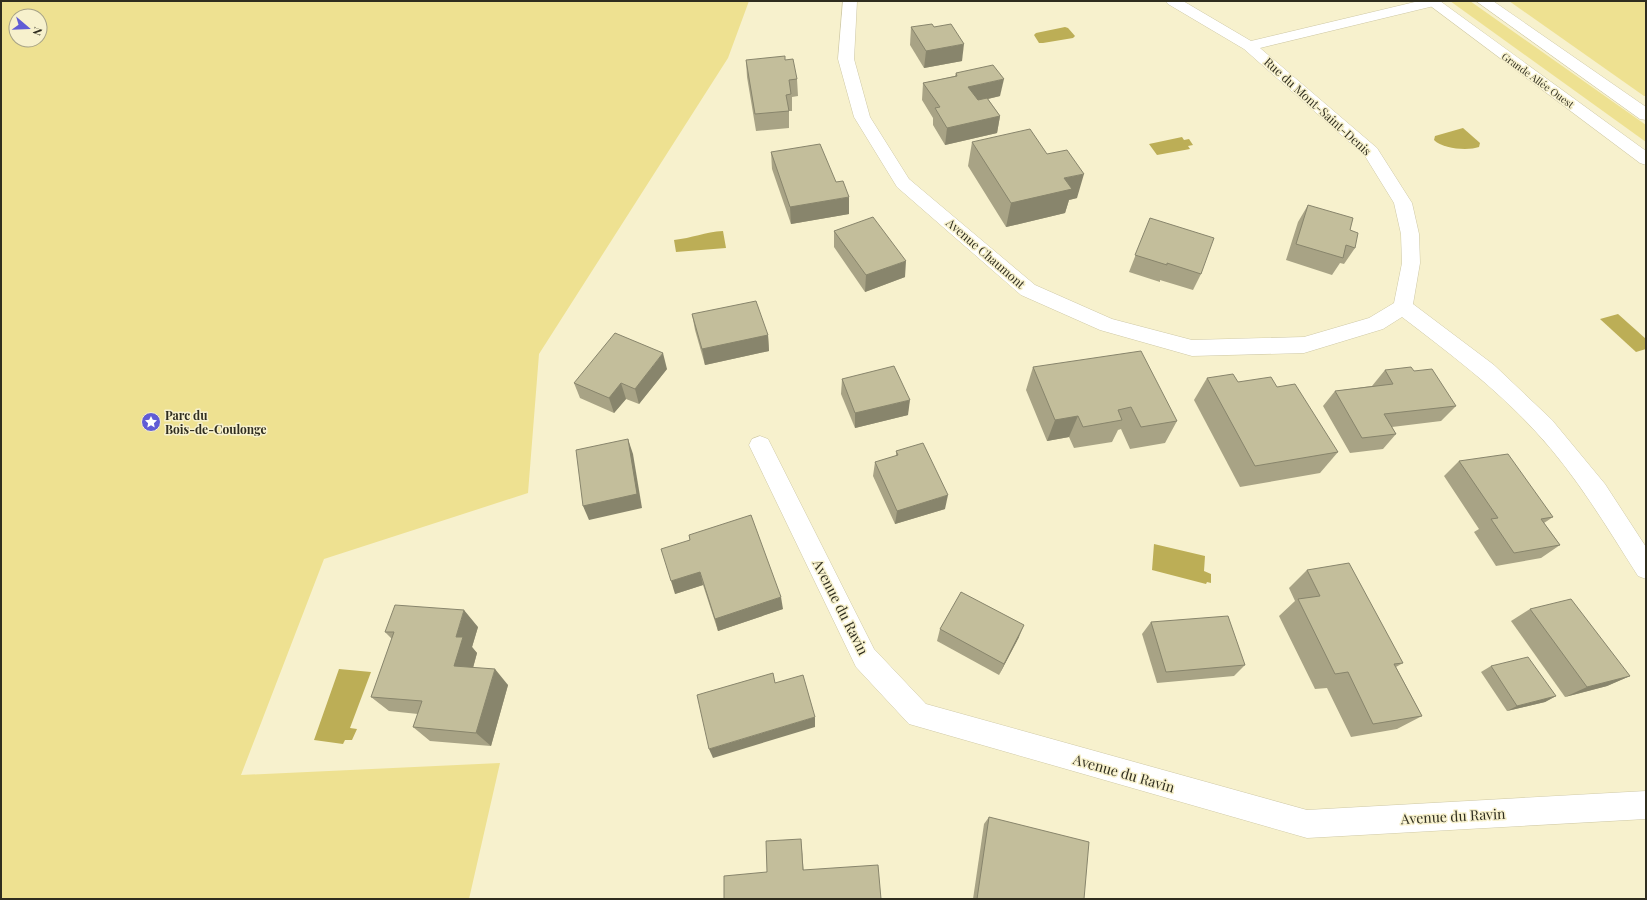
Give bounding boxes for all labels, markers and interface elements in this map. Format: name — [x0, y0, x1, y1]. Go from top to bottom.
north arrow — [8, 8, 48, 48]
text: N — [30, 25, 46, 38]
street label: Grande Allée Ouest — [1499, 49, 1577, 111]
street label: Rue du Mont-Saint-Denis — [1261, 54, 1375, 158]
street label: Avenue Chaumont — [942, 214, 1029, 292]
place label: Parc du Bois-de-Coulonge — [165, 407, 267, 437]
place icon: Parc du Bois-de-Coulonge — [140, 411, 162, 433]
street label: Avenue du Ravin — [808, 555, 874, 659]
street label: Avenue du Ravin — [1070, 749, 1178, 797]
street label: Avenue du Ravin — [1399, 804, 1506, 828]

